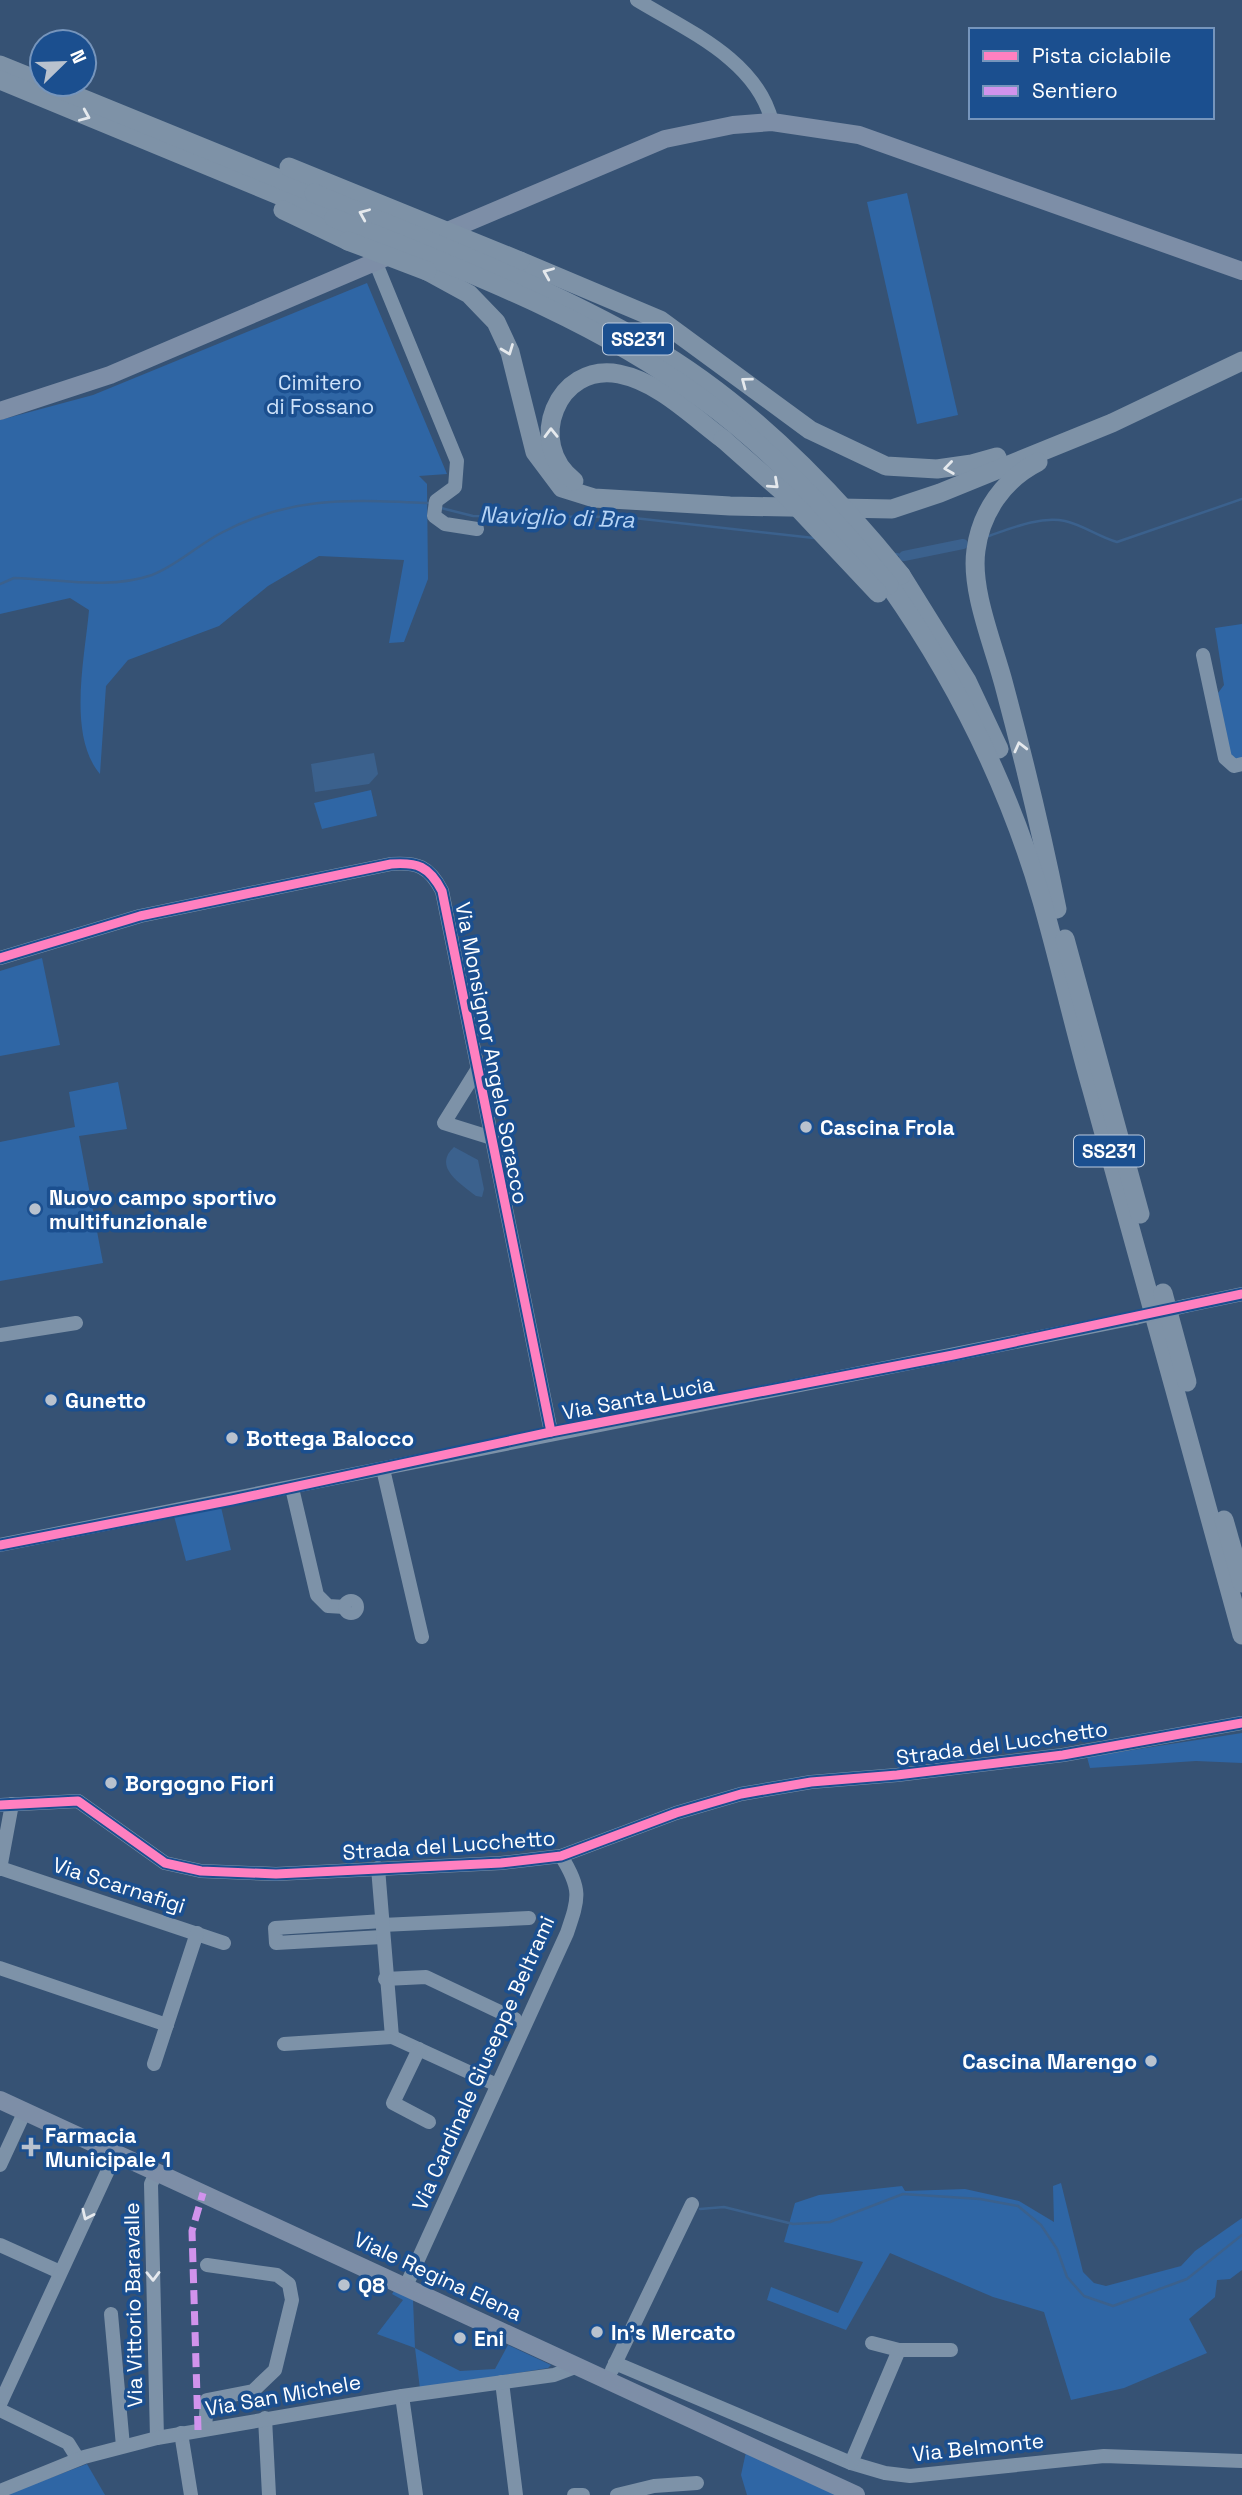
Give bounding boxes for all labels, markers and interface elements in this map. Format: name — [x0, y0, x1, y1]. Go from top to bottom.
north arrow — [28, 28, 98, 98]
legend — [969, 28, 1214, 119]
text: Pista ciclabile — [1032, 42, 1171, 69]
text: N — [64, 46, 92, 67]
text: Sentiero — [1032, 77, 1118, 104]
one-way arrow — [79, 108, 91, 122]
one-way arrow — [359, 208, 372, 222]
one-way arrow — [542, 267, 555, 281]
road number: SS231 — [603, 324, 673, 354]
one-way arrow — [500, 343, 514, 355]
park label: Cimitero di Fossano — [266, 369, 374, 420]
one-way arrow — [741, 378, 754, 390]
one-way arrow — [543, 427, 559, 438]
one-way arrow — [943, 460, 955, 475]
one-way arrow — [765, 476, 778, 488]
water label: Naviglio di Bra — [479, 499, 636, 535]
one-way arrow — [1014, 741, 1028, 753]
street label: Via Monsignor Angelo Soracco — [449, 900, 535, 1206]
place label: Cascina Frola — [820, 1114, 955, 1141]
marker: Cascina Frola — [798, 1119, 814, 1135]
road number: SS231 — [1074, 1135, 1144, 1166]
place label: Nuovo campo sportivo multifunzionale — [49, 1184, 277, 1235]
marker: Nuovo campo sportivo multifunzionale — [27, 1201, 43, 1217]
street label: Via Santa Lucia — [560, 1370, 716, 1426]
place label: Gunetto — [65, 1387, 146, 1414]
marker: Gunetto — [43, 1392, 59, 1408]
place label: Bottega Balocco — [246, 1425, 414, 1452]
marker: Bottega Balocco — [224, 1430, 240, 1446]
street label: Strada del Lucchetto — [894, 1715, 1110, 1771]
place label: Borgogno Fiori — [125, 1770, 274, 1797]
marker: Borgogno Fiori — [103, 1775, 119, 1791]
street label: Strada del Lucchetto — [342, 1824, 556, 1866]
street label: Via Scarnafigi — [49, 1851, 189, 1919]
street label: Via Cardinale Giuseppe Beltrami — [406, 1912, 560, 2214]
place label: Cascina Marengo — [962, 2048, 1137, 2075]
marker: Cascina Marengo — [1143, 2053, 1159, 2069]
place label: Farmacia Municipale 1 — [45, 2122, 171, 2173]
marker: Farmacia Municipale 1 — [23, 2139, 39, 2155]
street label: Via Vittorio Baravalle — [118, 2202, 148, 2408]
one-way arrow — [81, 2208, 95, 2220]
street label: Viale Regina Elena — [350, 2225, 526, 2327]
one-way arrow — [145, 2272, 161, 2282]
place label: Q8 — [358, 2272, 385, 2299]
marker: Q8 — [336, 2277, 352, 2293]
place label: In's Mercato — [611, 2319, 736, 2346]
marker: In's Mercato — [589, 2324, 605, 2340]
place label: Eni — [474, 2325, 504, 2352]
marker: Eni — [452, 2330, 468, 2346]
street label: Via San Michele — [203, 2368, 363, 2422]
street label: Via Belmonte — [911, 2427, 1045, 2467]

